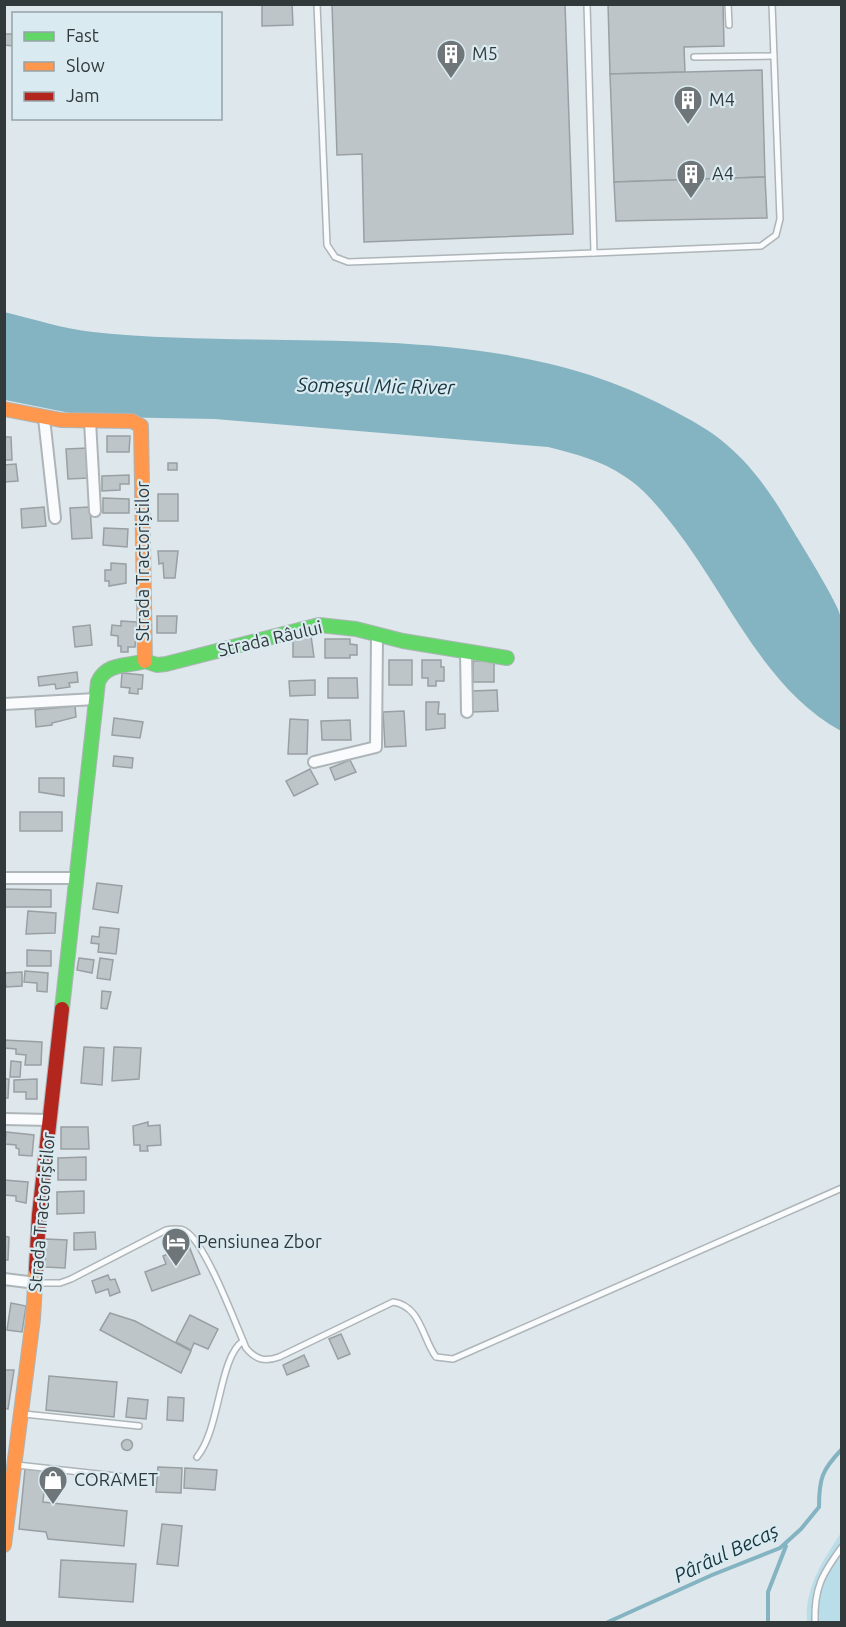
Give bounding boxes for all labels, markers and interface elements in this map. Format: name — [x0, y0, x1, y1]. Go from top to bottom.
legend — [12, 12, 222, 120]
text: Fast — [66, 25, 99, 45]
building icon: M5 — [435, 38, 467, 80]
place label: M5 — [472, 43, 498, 63]
text: Slow — [66, 55, 105, 75]
building icon: M4 — [672, 84, 704, 126]
text: Jam — [66, 85, 100, 105]
place label: M4 — [709, 89, 735, 109]
building icon: A4 — [675, 158, 707, 200]
place label: A4 — [712, 163, 734, 183]
water label: Someşul Mic River — [296, 373, 456, 398]
street label: Strada Tractoriștilor — [132, 481, 152, 641]
street label: Strada Râului — [216, 616, 324, 660]
street label: Strada Tractoriștilor — [24, 1131, 58, 1293]
hotel icon: Pensiunea Zbor — [160, 1226, 192, 1268]
place label: Pensiunea Zbor — [197, 1231, 322, 1251]
shop icon: CORAMET — [37, 1464, 69, 1506]
place label: CORAMET — [74, 1469, 158, 1489]
water label: Pârâul Becaș — [670, 1518, 782, 1587]

